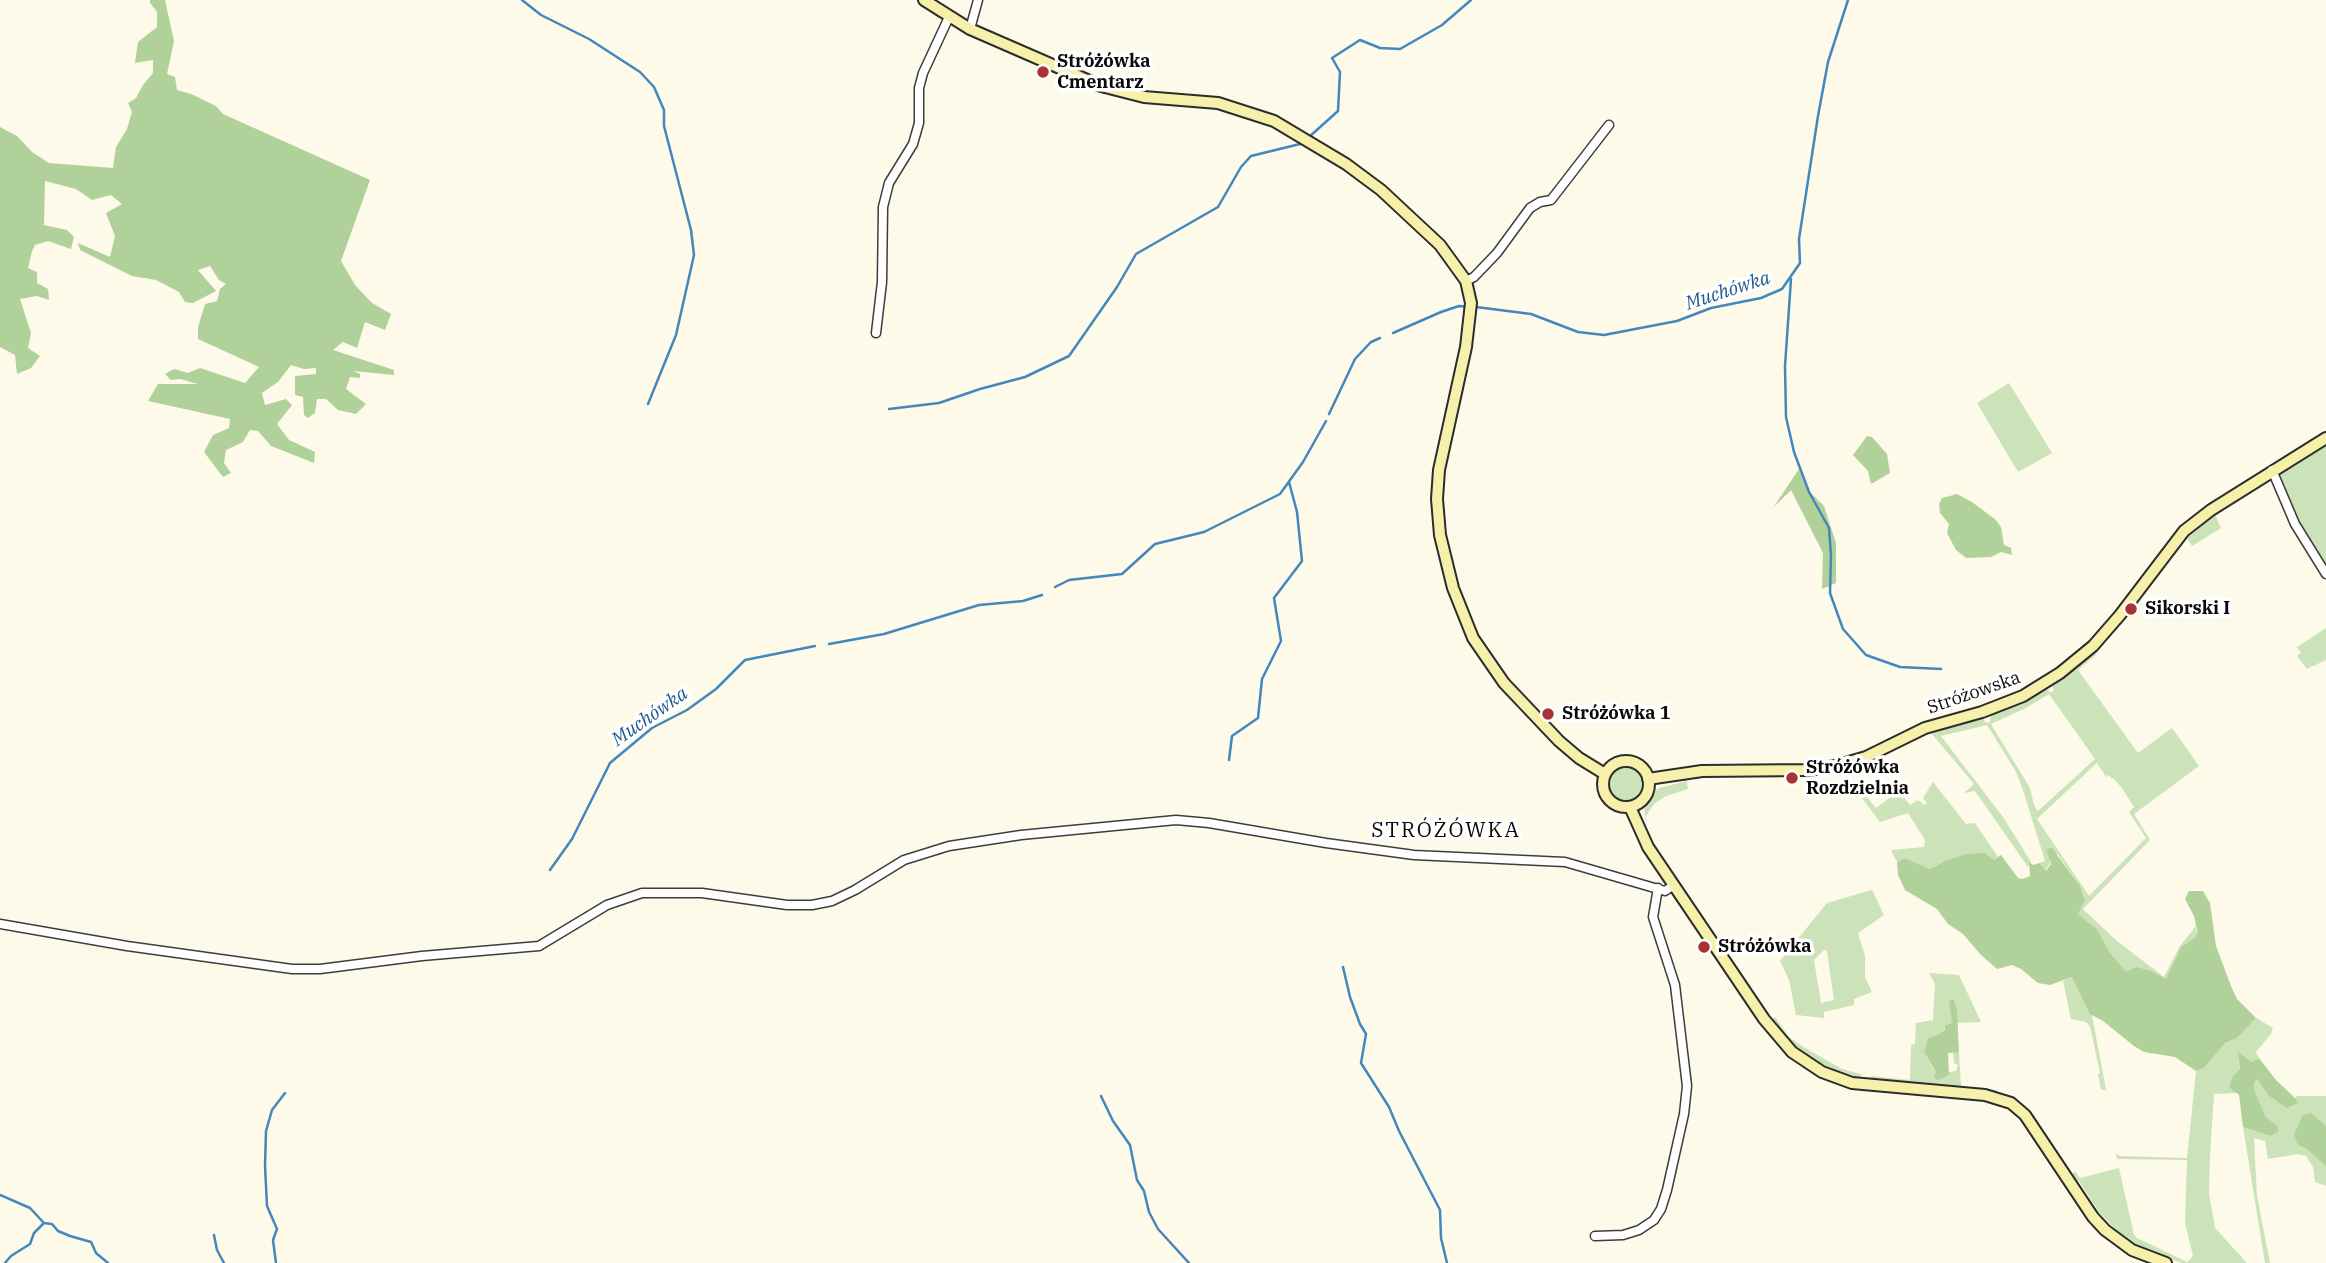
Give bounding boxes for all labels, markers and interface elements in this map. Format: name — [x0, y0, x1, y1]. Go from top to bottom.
place label: Stróżówka Cmentarz — [1057, 51, 1151, 94]
marker: Stróżówka Cmentarz — [1035, 64, 1051, 80]
water label: Muchówka — [1683, 267, 1773, 315]
place label: Sikorski I — [2145, 598, 2230, 620]
marker: Sikorski I — [2123, 601, 2139, 617]
street label: Stróżowska — [1925, 667, 2023, 719]
water label: Muchówka — [608, 683, 692, 751]
place label: Stróżówka 1 — [1562, 703, 1671, 725]
marker: Stróżówka 1 — [1540, 706, 1556, 722]
place label: Stróżówka Rozdzielnia — [1806, 757, 1909, 800]
marker: Stróżówka Rozdzielnia — [1784, 770, 1800, 786]
district label: STRÓŻÓWKA — [1372, 818, 1520, 844]
place label: Stróżówka — [1718, 936, 1812, 958]
marker: Stróżówka — [1696, 939, 1712, 955]

